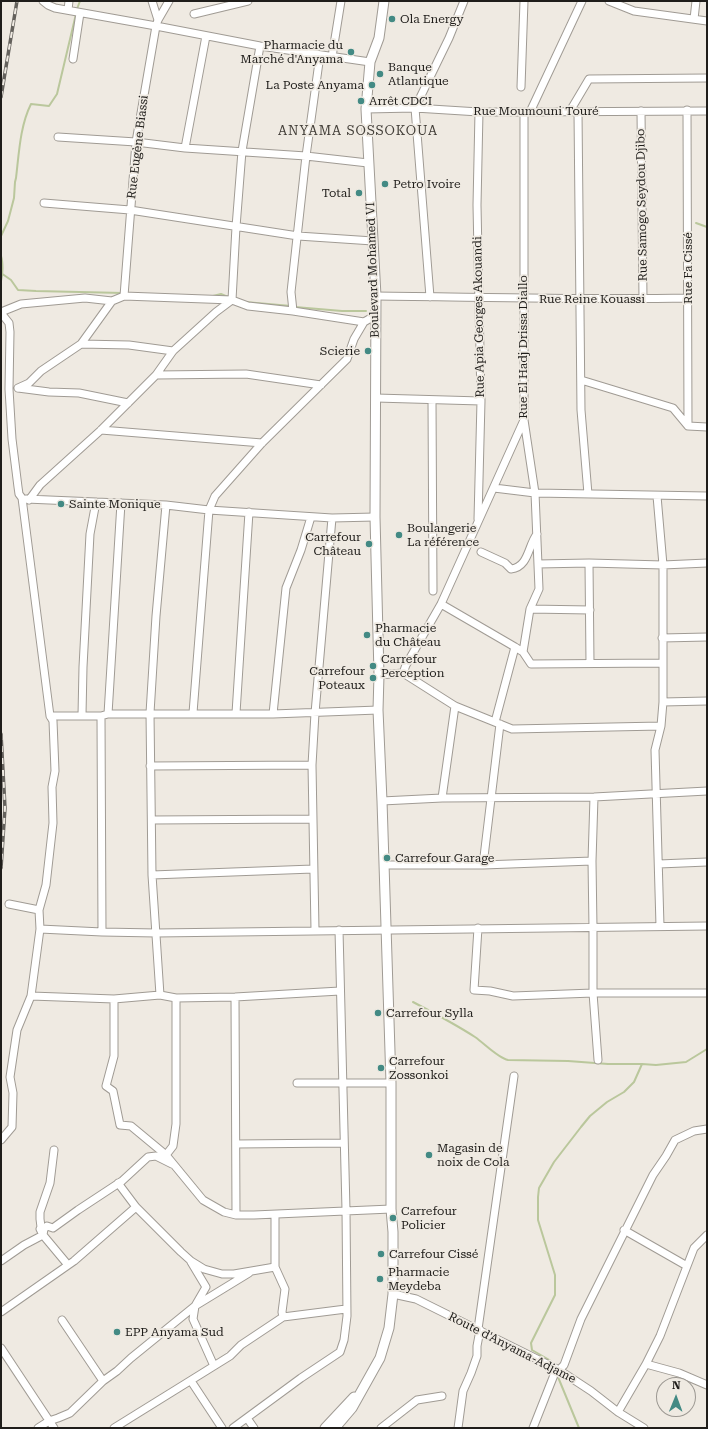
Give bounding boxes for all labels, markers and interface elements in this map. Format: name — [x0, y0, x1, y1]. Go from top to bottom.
place label: Ola Energy — [400, 12, 464, 26]
marker: Ola Energy — [387, 14, 397, 24]
place label: Pharmacie du Marché d'Anyama — [240, 38, 343, 66]
marker: Pharmacie du Marché d'Anyama — [346, 47, 356, 57]
place label: Banque Atlantique — [388, 60, 449, 88]
marker: Banque Atlantique — [375, 69, 385, 79]
place label: La Poste Anyama — [266, 78, 364, 92]
marker: La Poste Anyama — [367, 80, 377, 90]
street label: Rue Eugène Biassi — [124, 94, 152, 200]
place label: Arrêt CDCI — [369, 94, 432, 108]
marker: Arrêt CDCI — [356, 96, 366, 106]
street label: Rue Moumouni Touré — [473, 104, 599, 118]
district label: ANYAMA SOSSOKOUA — [278, 123, 438, 139]
street label: Rue Samogo Seydou Djibo — [633, 129, 651, 281]
place label: Petro Ivoire — [393, 177, 460, 191]
marker: Petro Ivoire — [380, 179, 390, 189]
place label: Total — [322, 186, 351, 200]
marker: Total — [354, 188, 364, 198]
street label: Boulevard Mohamed VI — [363, 202, 383, 338]
street label: Rue Fa Cissé — [681, 232, 695, 304]
street label: Rue Apia Georges Akouandi — [470, 236, 488, 398]
street label: Rue El Hadj Drissa Diallo — [516, 275, 530, 419]
street label: Rue Reine Kouassi — [539, 292, 645, 306]
place label: Scierie — [320, 344, 360, 358]
marker: Scierie — [363, 346, 373, 356]
place label: Sainte Monique — [69, 497, 161, 511]
marker: Sainte Monique — [56, 499, 66, 509]
place label: Boulangerie La référence — [407, 521, 479, 549]
place label: Carrefour Château — [305, 530, 361, 558]
marker: Boulangerie La référence — [394, 530, 404, 540]
marker: Carrefour Château — [364, 539, 374, 549]
place label: Pharmacie du Château — [375, 621, 441, 649]
marker: Pharmacie du Château — [362, 630, 372, 640]
place label: Carrefour Perception — [381, 652, 444, 680]
marker: Carrefour Perception — [368, 661, 378, 671]
place label: Carrefour Poteaux — [309, 664, 365, 692]
marker: Carrefour Poteaux — [368, 673, 378, 683]
place label: Carrefour Garage — [395, 851, 494, 865]
marker: Carrefour Garage — [382, 853, 392, 863]
place label: Carrefour Sylla — [386, 1006, 473, 1020]
marker: Carrefour Sylla — [373, 1008, 383, 1018]
place label: Carrefour Zossonkoi — [389, 1054, 449, 1082]
marker: Carrefour Zossonkoi — [376, 1063, 386, 1073]
place label: Magasin de noix de Cola — [437, 1141, 509, 1169]
marker: Magasin de noix de Cola — [424, 1150, 434, 1160]
place label: Carrefour Policier — [401, 1204, 457, 1232]
marker: Carrefour Policier — [388, 1213, 398, 1223]
place label: Carrefour Cissé — [389, 1247, 478, 1261]
marker: Carrefour Cissé — [376, 1249, 386, 1259]
place label: Pharmacie Meydeba — [388, 1265, 449, 1293]
marker: Pharmacie Meydeba — [375, 1274, 385, 1284]
street label: Route d'Anyama-Adjame — [446, 1309, 578, 1387]
place label: EPP Anyama Sud — [125, 1325, 224, 1339]
marker: EPP Anyama Sud — [112, 1327, 122, 1337]
north arrow — [656, 1377, 696, 1417]
text: N — [672, 1379, 681, 1392]

